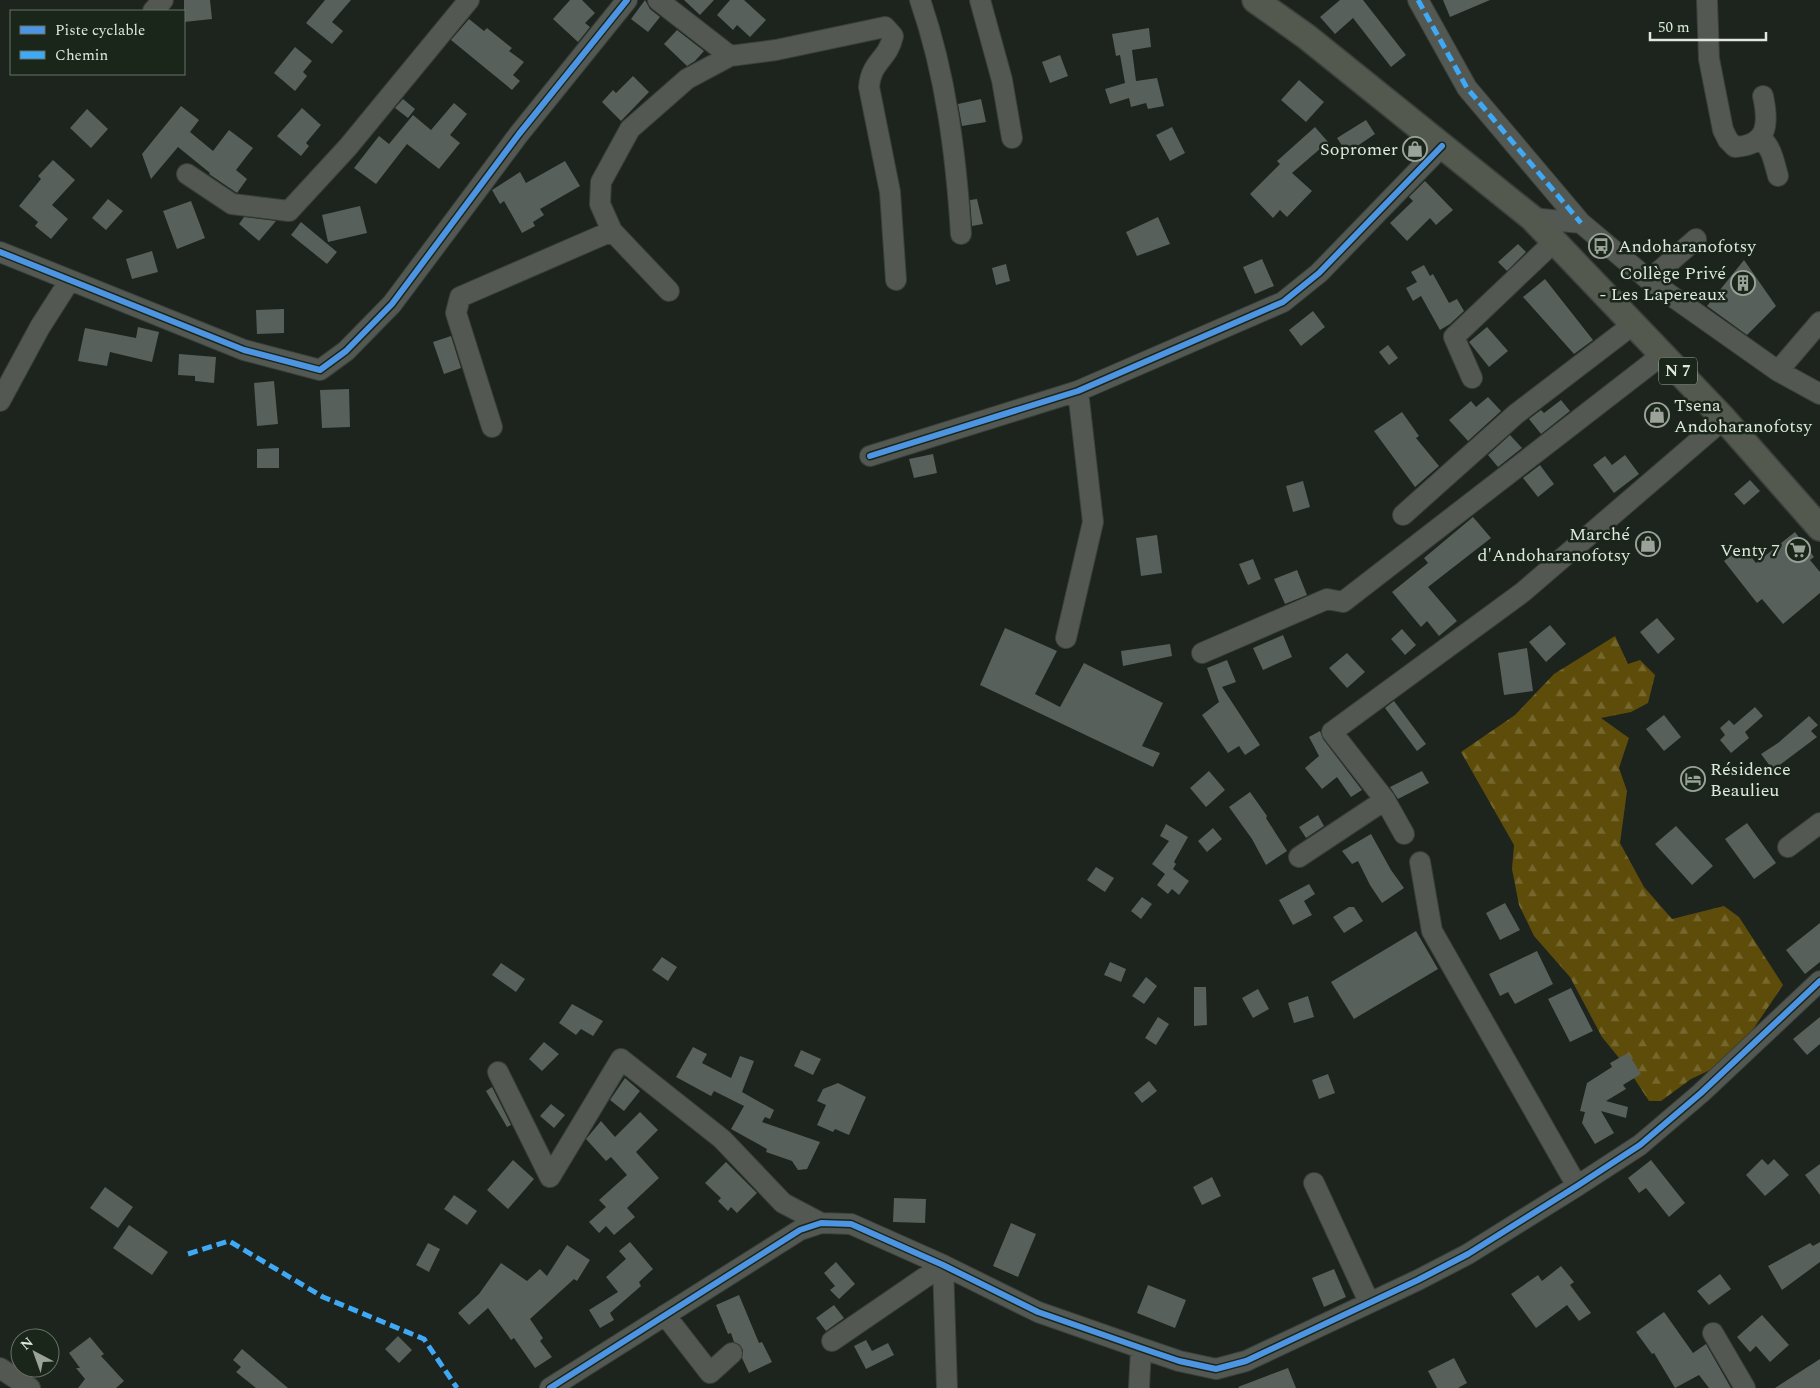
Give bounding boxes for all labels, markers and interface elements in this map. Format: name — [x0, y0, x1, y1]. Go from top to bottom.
legend — [10, 10, 185, 75]
scale bar — [1650, 10, 1766, 42]
text: 50 m — [1658, 16, 1690, 39]
text: Piste cyclable — [55, 19, 145, 42]
text: Chemin — [55, 44, 108, 67]
place label: Sopromer — [1320, 136, 1398, 163]
shop icon: Sopromer — [1402, 136, 1428, 162]
bus stop icon: Andoharanofotsy — [1588, 233, 1614, 259]
place label: Andoharanofotsy — [1618, 233, 1757, 260]
place label: Collège Privé - Les Lapereaux — [1599, 260, 1726, 308]
building icon: Collège Privé - Les Lapereaux — [1730, 270, 1756, 296]
road number: N 7 — [1659, 358, 1697, 384]
place label: Tsena Andoharanofotsy — [1674, 392, 1813, 440]
shop icon: Tsena Andoharanofotsy — [1644, 402, 1670, 428]
place label: Marché d'Andoharanofotsy — [1478, 521, 1631, 569]
shop icon: Marché d'Andoharanofotsy — [1635, 531, 1661, 557]
place label: Venty 7 — [1720, 537, 1780, 564]
supermarket icon: Venty 7 — [1785, 537, 1811, 563]
place label: Résidence Beaulieu — [1710, 756, 1791, 804]
hotel icon: Résidence Beaulieu — [1680, 766, 1706, 792]
north arrow — [10, 1328, 60, 1378]
text: N — [16, 1332, 38, 1355]

